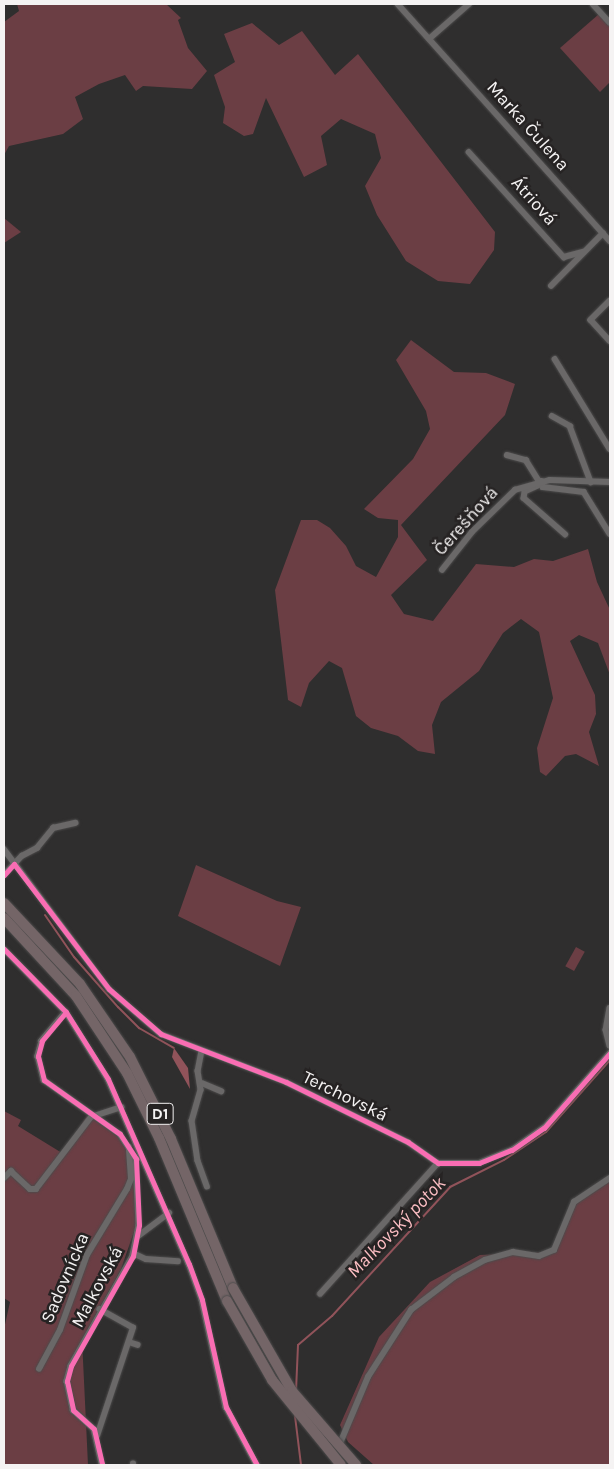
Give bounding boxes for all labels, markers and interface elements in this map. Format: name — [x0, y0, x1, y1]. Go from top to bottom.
street label: Marka Čulena — [482, 77, 574, 175]
street label: Átriová — [507, 172, 561, 230]
street label: Čerešňová — [429, 482, 503, 560]
street label: Terchovská — [299, 1066, 391, 1126]
road number: D1 — [146, 1100, 174, 1128]
water label: Malkovský potok — [343, 1173, 451, 1283]
street label: Sadovnícka — [36, 1230, 94, 1326]
street label: Malkovská — [67, 1243, 127, 1331]

